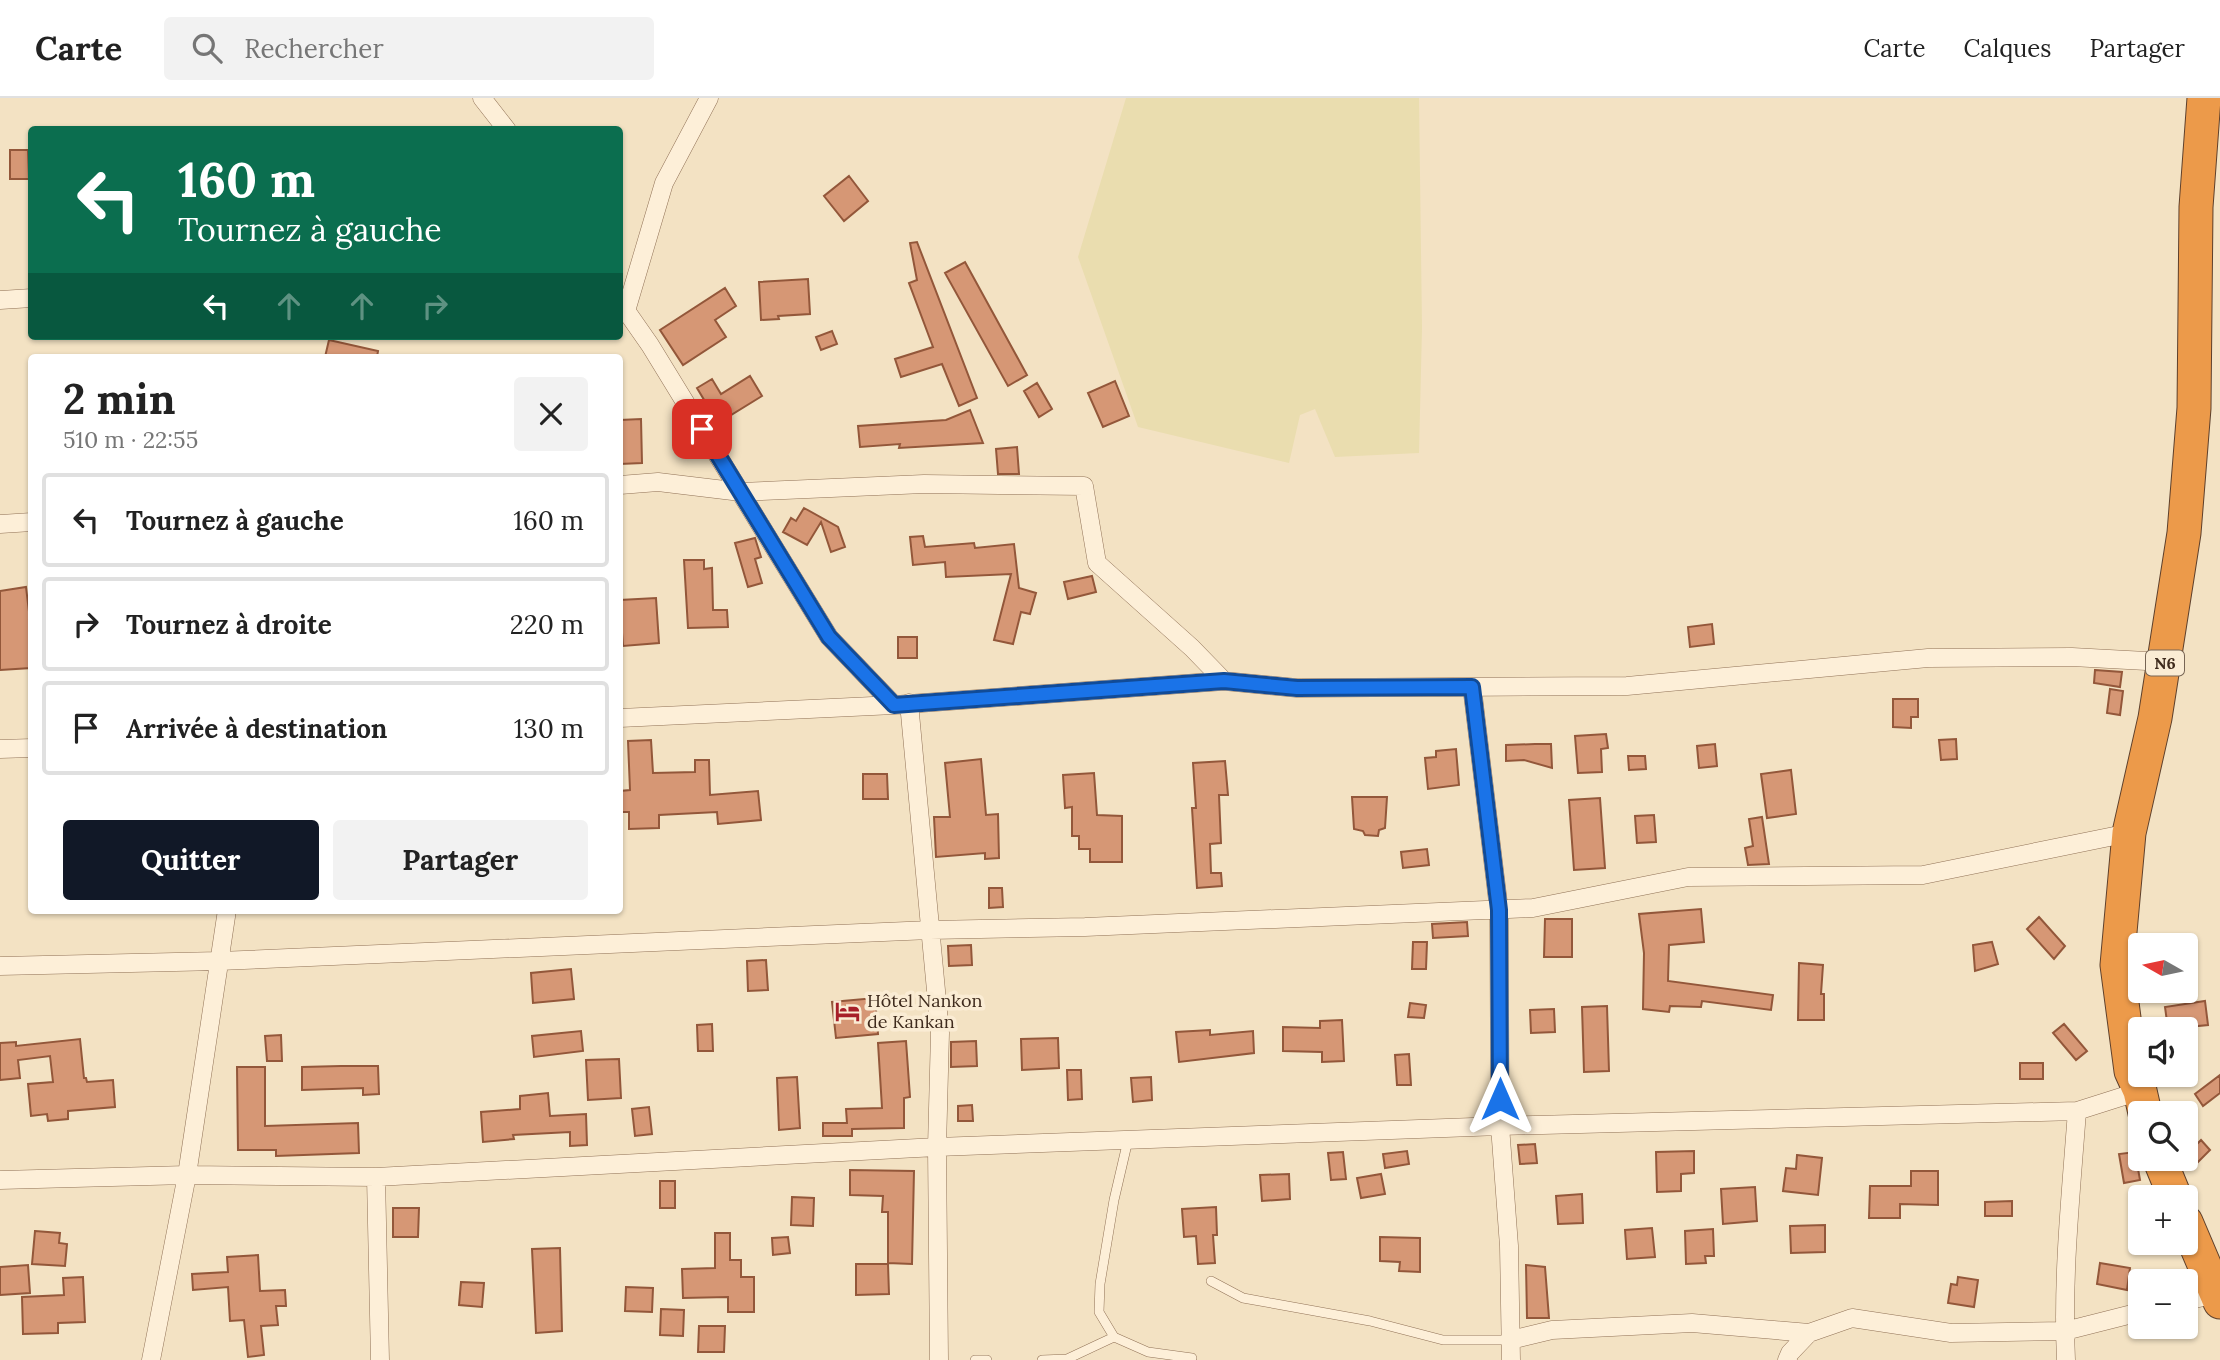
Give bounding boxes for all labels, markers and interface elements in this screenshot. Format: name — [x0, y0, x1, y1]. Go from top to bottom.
search box — [164, 17, 654, 80]
text: Carte — [35, 27, 122, 69]
icon: search — [188, 29, 226, 67]
text: Rechercher — [244, 32, 384, 65]
text: Carte — [1863, 33, 1925, 64]
text: Calques — [1963, 33, 2051, 64]
text: Partager — [2089, 33, 2185, 64]
text: 160 m — [178, 148, 315, 210]
icon: left — [63, 154, 154, 245]
text: Tournez à gauche — [178, 209, 442, 250]
icon: left — [197, 287, 235, 325]
icon: ahead — [270, 287, 308, 325]
icon: ahead — [343, 287, 381, 325]
icon: right — [416, 287, 454, 325]
text: 2 min — [63, 372, 176, 426]
button: close — [514, 377, 588, 451]
pin — [672, 399, 732, 459]
icon: arrive — [683, 410, 721, 448]
text: 510 m · 22:55 — [63, 425, 198, 454]
icon: left — [67, 501, 105, 539]
text: Tournez à gauche — [126, 504, 344, 537]
text: 160 m — [513, 504, 584, 537]
icon: right — [67, 605, 105, 643]
text: Tournez à droite — [126, 608, 332, 641]
text: 220 m — [510, 608, 584, 641]
road number: N6 — [2146, 650, 2184, 676]
icon: arrive — [67, 709, 105, 747]
text: Arrivée à destination — [126, 712, 387, 745]
text: 130 m — [514, 712, 584, 745]
button: Quitter — [63, 820, 319, 900]
button: Partager — [333, 820, 588, 900]
north arrow — [2128, 933, 2198, 1003]
map controls — [2128, 933, 2198, 1339]
place label: Hôtel Nankon de Kankan — [867, 989, 982, 1033]
hotel icon: Hôtel Nankon de Kankan — [833, 997, 861, 1025]
button: sound — [2128, 1017, 2198, 1087]
position arrow — [1463, 1062, 1537, 1136]
button: search — [2128, 1101, 2198, 1171]
button: + — [2128, 1185, 2198, 1255]
button: − — [2128, 1269, 2198, 1339]

